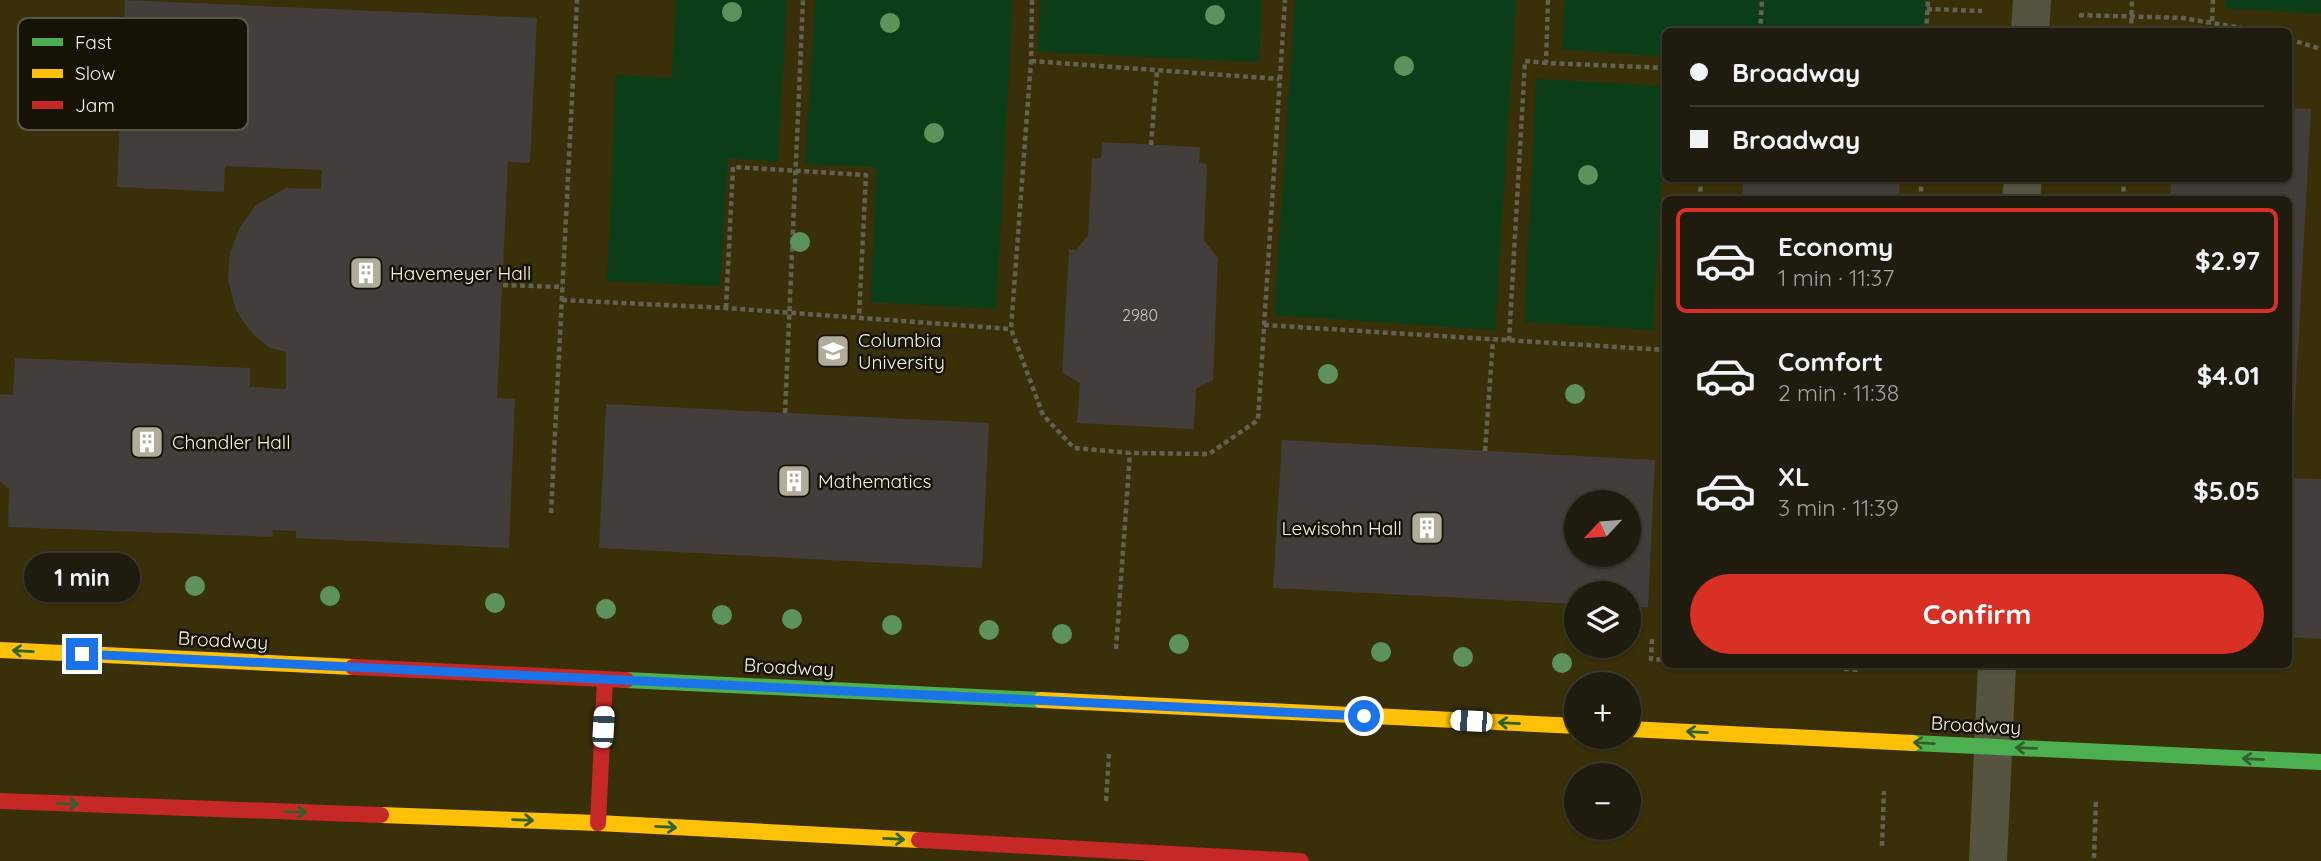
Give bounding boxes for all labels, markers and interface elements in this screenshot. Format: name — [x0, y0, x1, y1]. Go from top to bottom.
legend — [18, 18, 248, 130]
text: Fast — [75, 30, 112, 54]
text: Broadway — [1732, 56, 1860, 89]
text: Slow — [75, 61, 116, 85]
text: Jam — [75, 93, 115, 117]
text: Broadway — [1732, 123, 1860, 156]
icon: car — [1694, 229, 1757, 292]
text: Economy — [1778, 230, 1893, 263]
text: $2.97 — [2195, 244, 2260, 277]
building icon: Havemeyer Hall — [347, 254, 385, 292]
place label: Havemeyer Hall — [390, 261, 532, 285]
text: 1 min · 11:37 — [1778, 263, 1894, 292]
house number: 2980 — [1122, 305, 1158, 325]
place label: Columbia University — [858, 328, 945, 374]
school or university icon: Columbia University — [814, 332, 852, 370]
icon: car — [1694, 344, 1757, 407]
text: Comfort — [1778, 345, 1883, 378]
text: $4.01 — [2197, 359, 2260, 392]
text: 2 min · 11:38 — [1778, 378, 1899, 407]
building icon: Chandler Hall — [128, 423, 166, 461]
place label: Chandler Hall — [172, 430, 291, 454]
icon: car — [1694, 459, 1757, 522]
text: XL — [1778, 460, 1810, 493]
building icon: Mathematics — [775, 462, 813, 500]
place label: Mathematics — [818, 469, 931, 493]
text: $5.05 — [2193, 474, 2260, 507]
north arrow — [1564, 490, 1642, 567]
map controls — [1564, 490, 1641, 840]
text: 3 min · 11:39 — [1778, 493, 1899, 522]
building icon: Lewisohn Hall — [1408, 509, 1446, 547]
place label: Lewisohn Hall — [1282, 516, 1402, 540]
callout: 1 min — [24, 552, 140, 602]
text: 1 min — [54, 563, 110, 592]
button: Confirm — [1690, 574, 2264, 654]
button: layers — [1564, 581, 1641, 658]
street label: Broadway — [177, 626, 269, 654]
route end — [66, 638, 98, 670]
one-way arrow — [12, 644, 35, 657]
street label: Broadway — [743, 653, 835, 681]
button: + — [1564, 672, 1641, 749]
route start — [1348, 700, 1380, 732]
car — [592, 705, 615, 749]
car — [1450, 709, 1493, 733]
street label: Broadway — [1930, 711, 2022, 739]
one-way arrow — [1497, 717, 1520, 730]
one-way arrow — [1686, 726, 1709, 739]
one-way arrow — [1913, 737, 1936, 750]
one-way arrow — [2015, 741, 2037, 754]
one-way arrow — [2242, 752, 2265, 765]
button: − — [1564, 763, 1641, 840]
one-way arrow — [56, 797, 79, 810]
one-way arrow — [284, 805, 307, 818]
one-way arrow — [511, 813, 534, 827]
one-way arrow — [655, 820, 678, 833]
one-way arrow — [882, 833, 904, 846]

